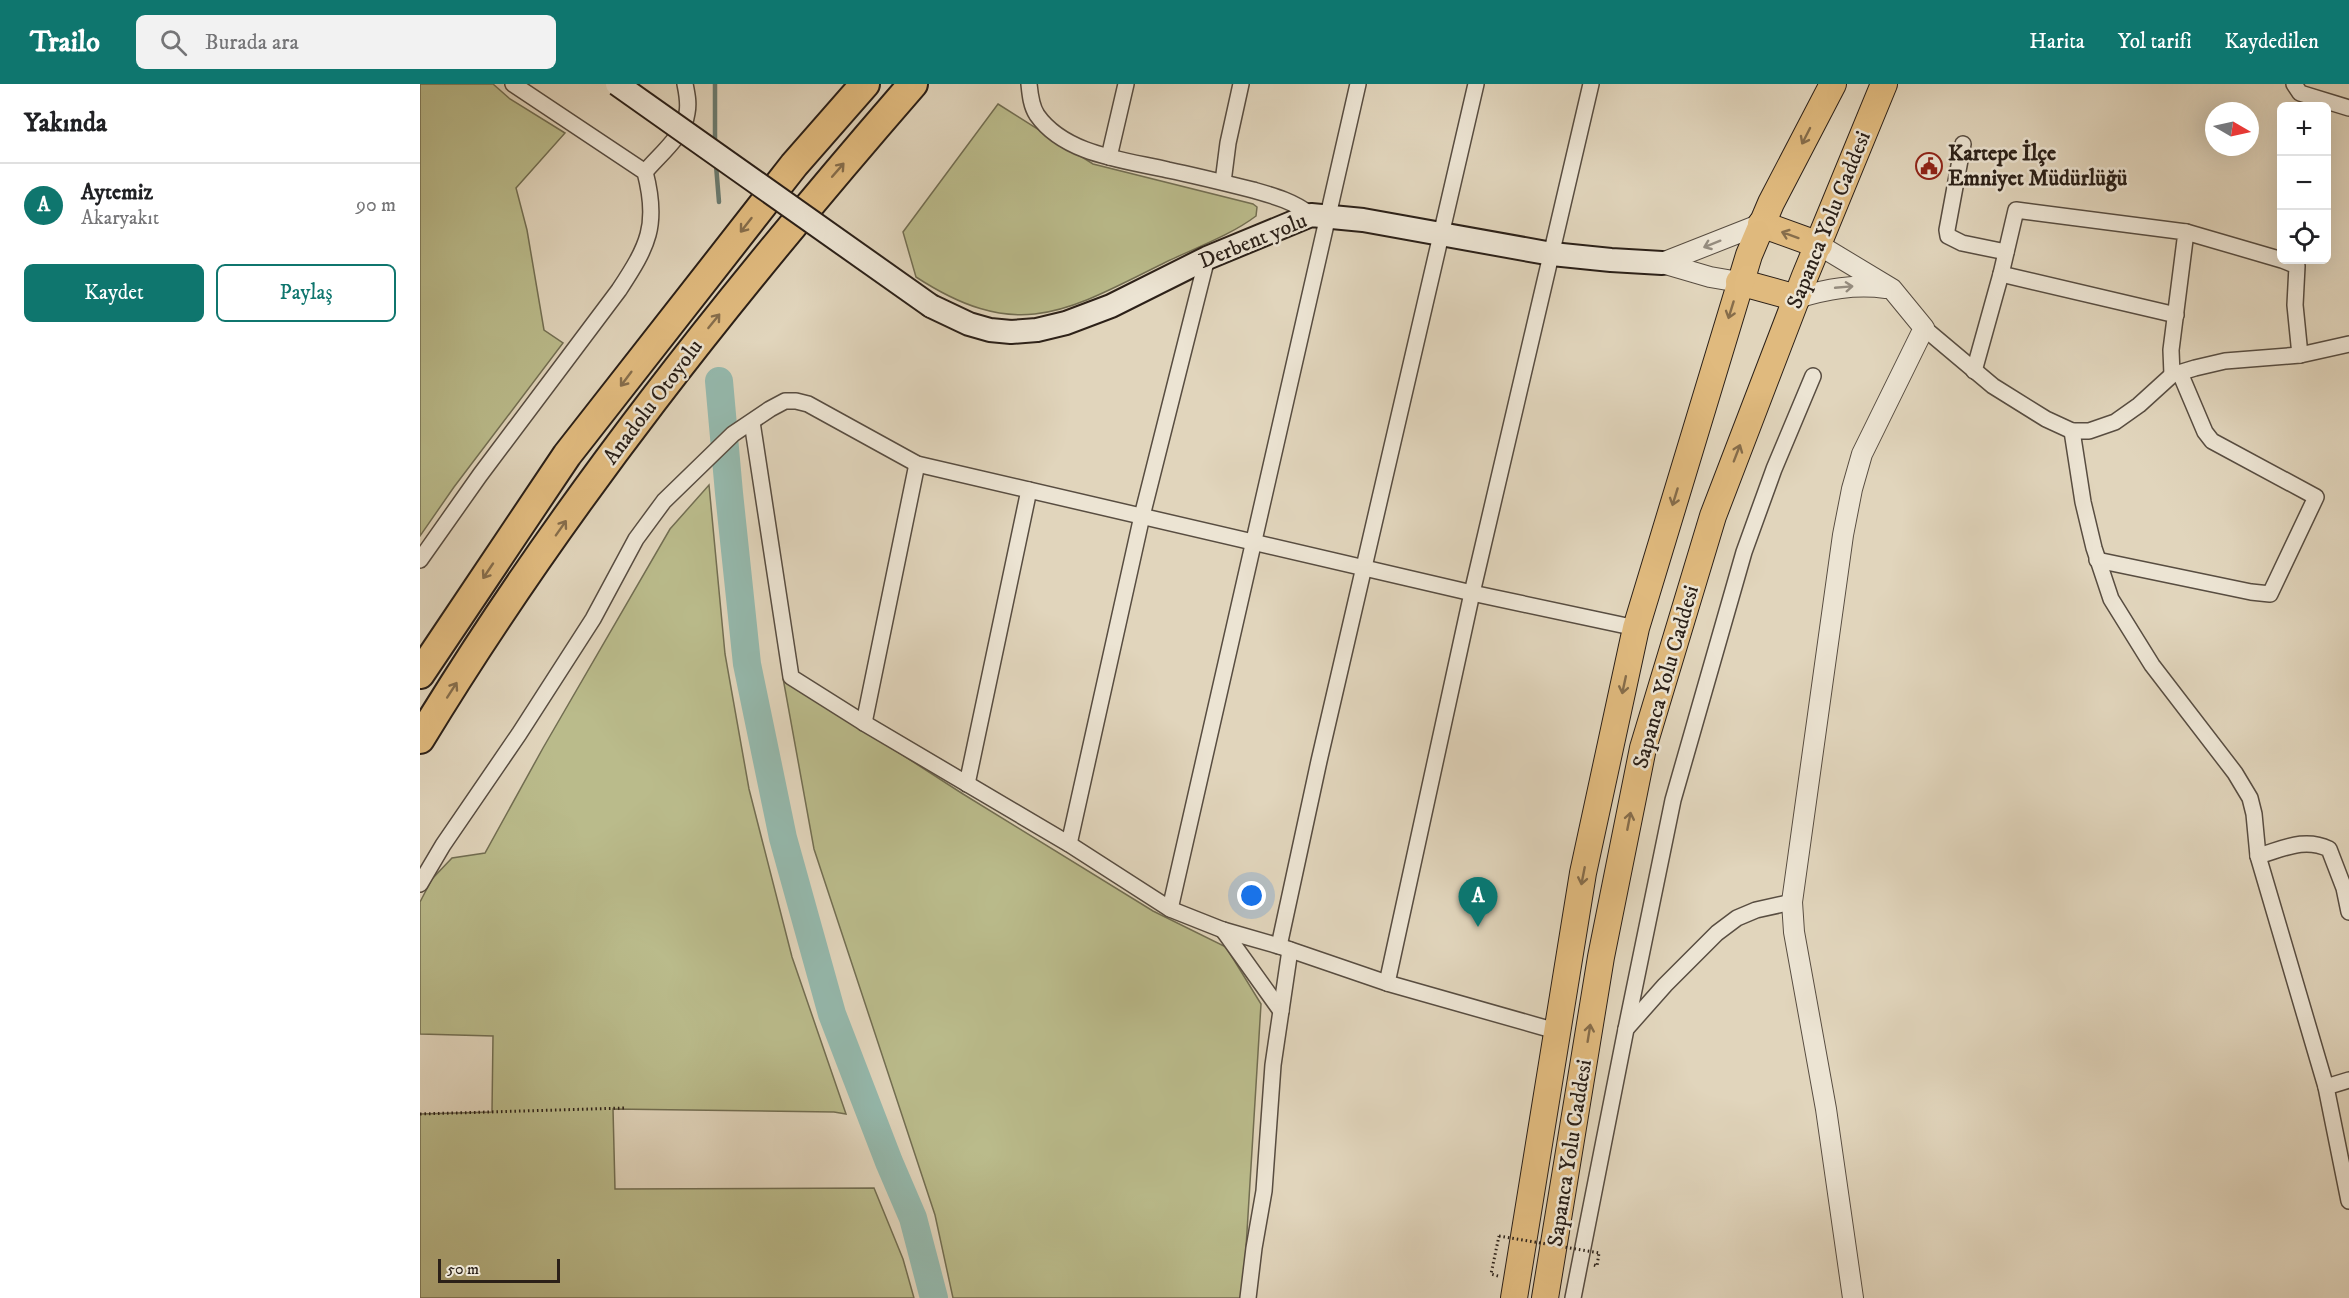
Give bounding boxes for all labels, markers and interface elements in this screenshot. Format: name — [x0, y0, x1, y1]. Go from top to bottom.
search box — [136, 15, 556, 69]
text: Trailo — [30, 25, 100, 60]
icon: search — [157, 26, 190, 59]
text: Burada ara — [205, 29, 299, 56]
text: Harita — [2029, 29, 2085, 55]
text: Yol tarifi — [2118, 29, 2192, 55]
text: Kaydedilen — [2225, 29, 2319, 55]
north arrow — [2205, 102, 2259, 156]
map controls — [2277, 102, 2331, 264]
button: + — [2277, 102, 2331, 156]
text: Yakında — [24, 107, 107, 140]
street label: Sapanca Yolu Caddesi — [1781, 127, 1877, 313]
one-way arrow — [1800, 127, 1812, 145]
place label: Kartepe İlçe Emniyet Müdürlüğü — [1948, 139, 2128, 192]
public building icon: Kartepe İlçe Emniyet Müdürlüğü — [1914, 151, 1944, 181]
button: − — [2277, 156, 2331, 210]
one-way arrow — [831, 163, 845, 178]
text: Aytemiz — [81, 179, 153, 206]
text: A — [37, 193, 50, 218]
text: 90 m — [356, 193, 396, 218]
text: Akaryakıt — [81, 206, 159, 231]
street label: Derbent yolu — [1195, 207, 1311, 275]
button: locate — [2277, 210, 2331, 264]
one-way arrow — [740, 217, 753, 233]
one-way arrow — [1781, 228, 1800, 239]
one-way arrow — [1703, 239, 1722, 250]
button: Kaydet — [24, 264, 204, 322]
button: Paylaş — [216, 264, 396, 322]
one-way arrow — [1833, 281, 1853, 292]
one-way arrow — [1725, 301, 1736, 320]
one-way arrow — [707, 314, 721, 329]
street label: Anadolu Otoyolu — [597, 334, 709, 470]
one-way arrow — [620, 370, 632, 386]
one-way arrow — [1732, 444, 1743, 463]
one-way arrow — [1669, 487, 1680, 506]
one-way arrow — [555, 521, 567, 537]
one-way arrow — [482, 562, 494, 579]
street label: Sapanca Yolu Caddesi — [1627, 582, 1705, 772]
one-way arrow — [1618, 675, 1629, 695]
one-way arrow — [446, 682, 458, 699]
one-way arrow — [1624, 812, 1635, 831]
one-way arrow — [1577, 866, 1588, 885]
pin: A — [1458, 878, 1498, 927]
your location — [1237, 881, 1266, 910]
one-way arrow — [1584, 1024, 1595, 1043]
street label: Sapanca Yolu Caddesi — [1542, 1057, 1598, 1249]
scale bar — [438, 1256, 560, 1284]
text: 50 m — [447, 1259, 479, 1279]

